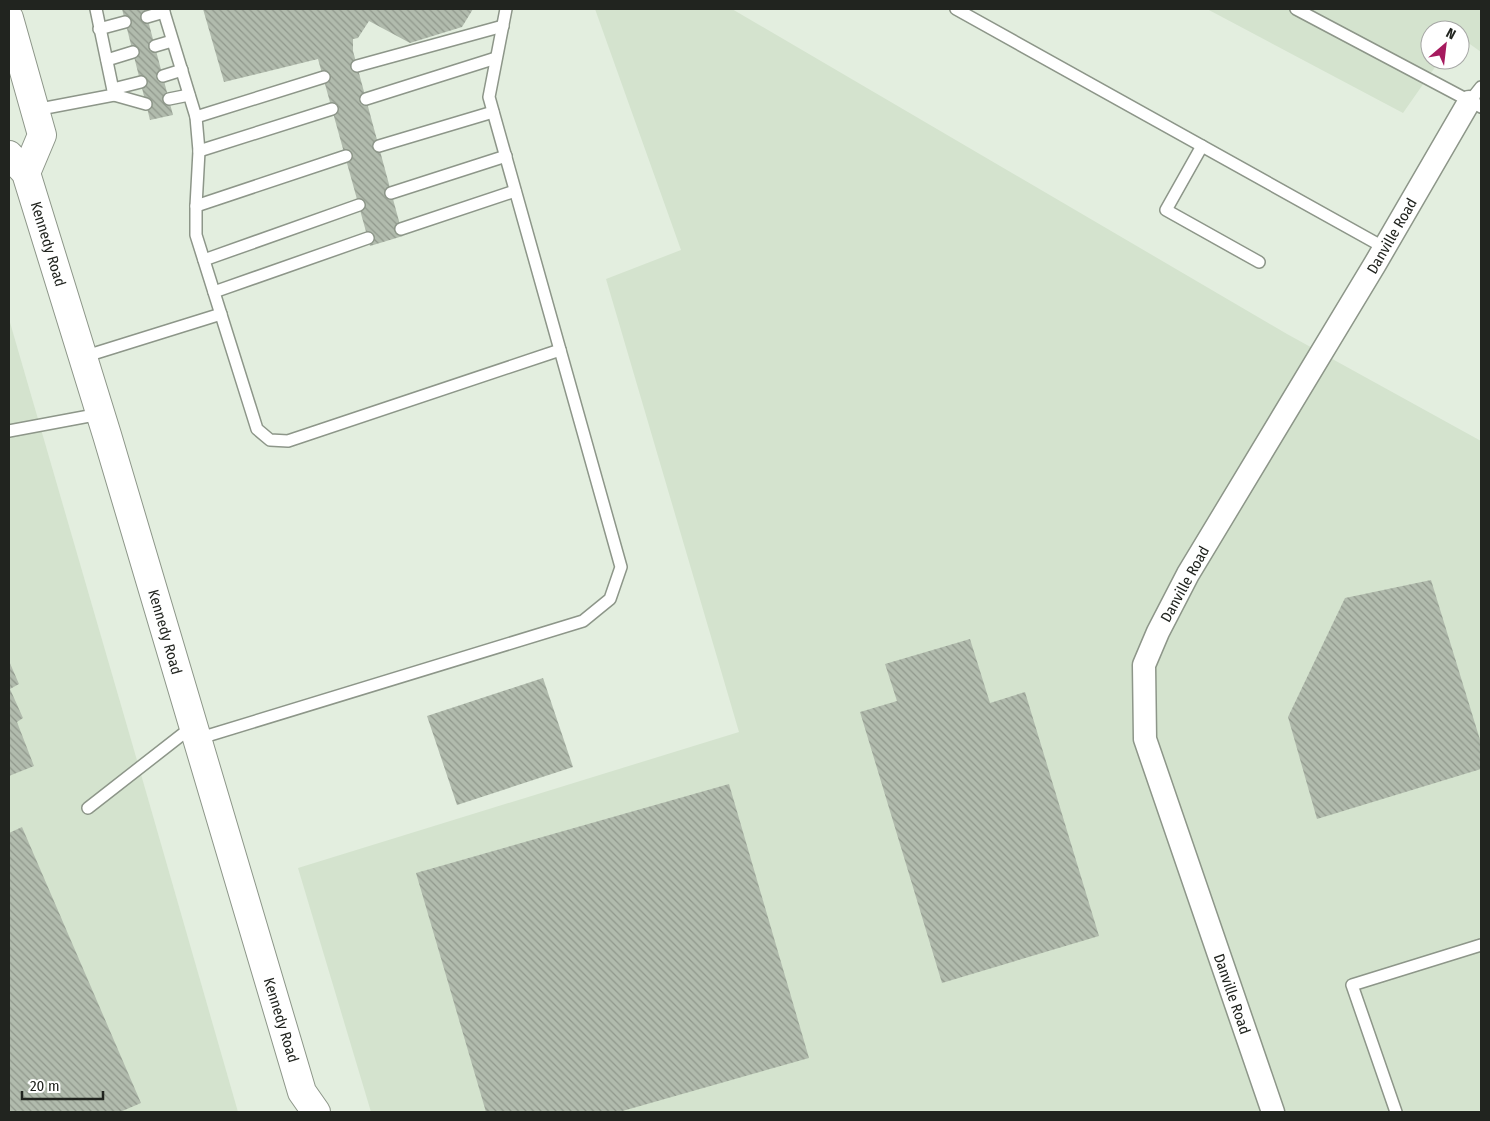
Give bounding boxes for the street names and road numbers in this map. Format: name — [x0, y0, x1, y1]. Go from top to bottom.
street label: Danville Road — [1363, 195, 1421, 277]
street label: Kennedy Road — [27, 199, 69, 289]
street label: Danville Road — [1157, 543, 1213, 625]
street label: Kennedy Road — [144, 587, 186, 677]
street label: Danville Road — [1210, 951, 1254, 1037]
street label: Kennedy Road — [260, 975, 302, 1065]

